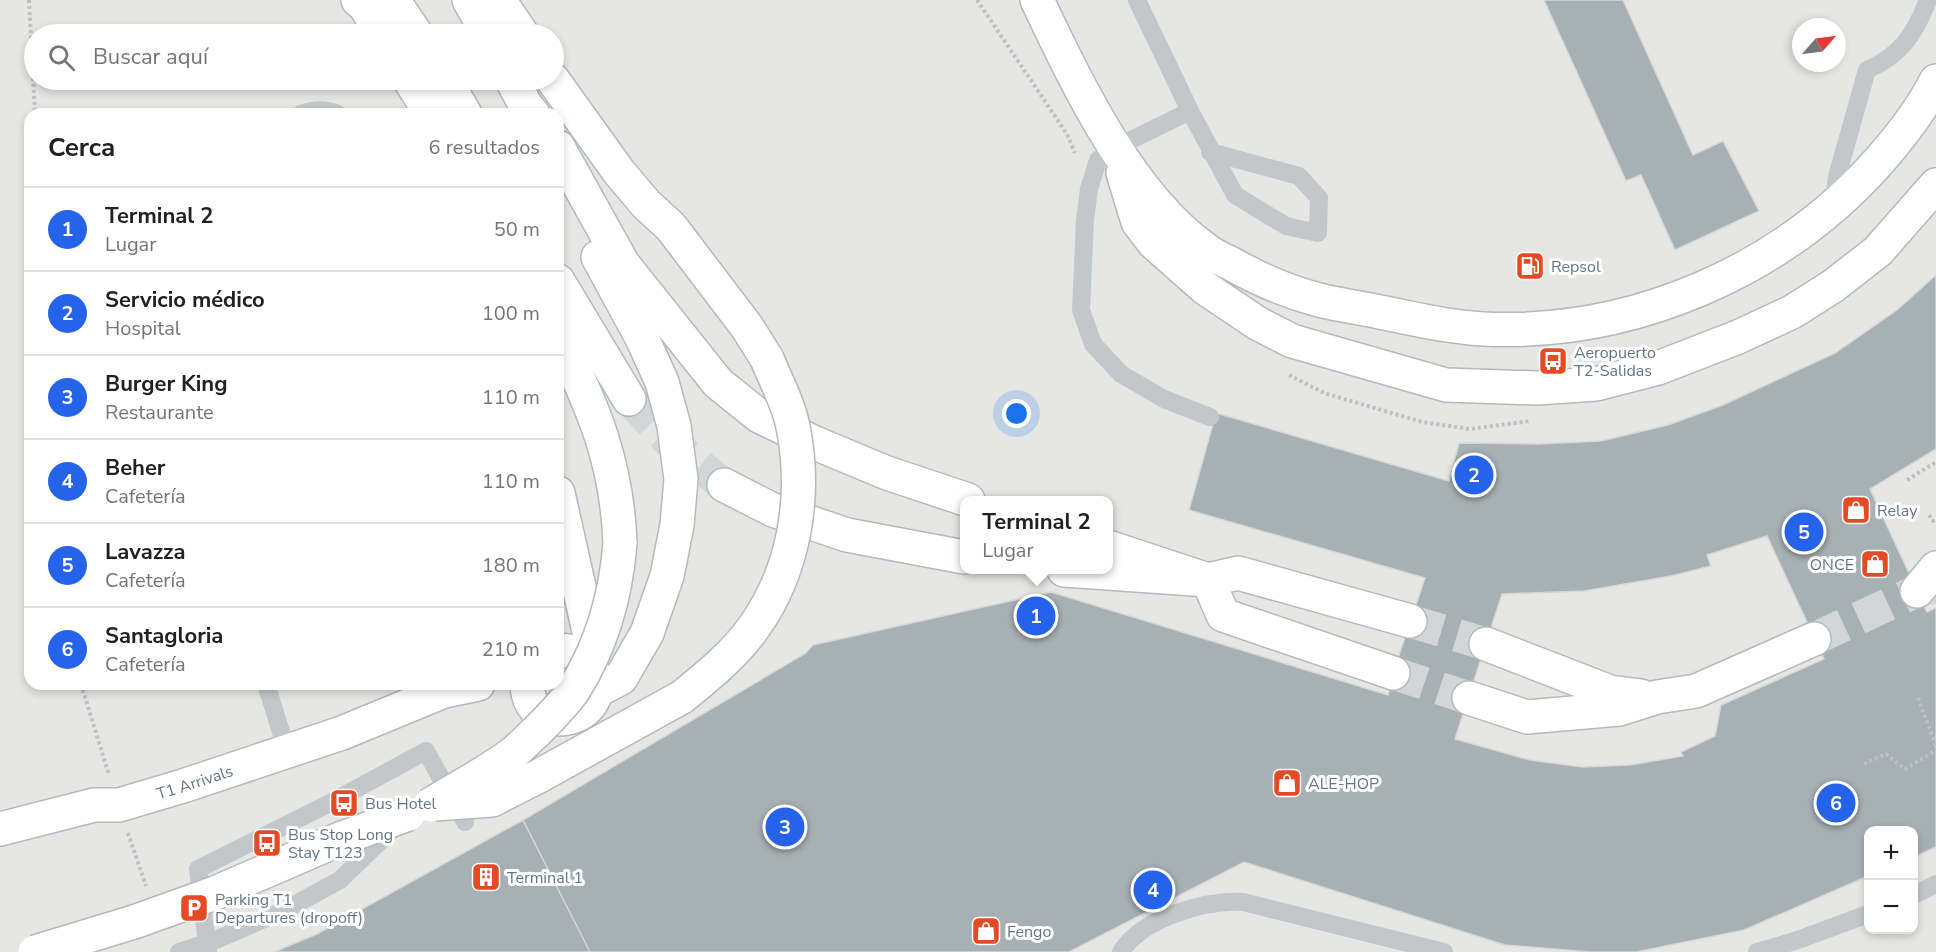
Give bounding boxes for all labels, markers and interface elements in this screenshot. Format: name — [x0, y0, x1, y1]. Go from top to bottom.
north arrow — [1792, 18, 1846, 72]
search box — [24, 24, 564, 90]
icon: search — [45, 41, 78, 74]
text: Buscar aquí — [93, 42, 208, 72]
text: Cerca — [48, 130, 115, 165]
text: 6 resultados — [429, 134, 540, 161]
text: Terminal 2 — [105, 201, 213, 231]
text: 1 — [62, 216, 74, 243]
text: 50 m — [494, 216, 540, 243]
text: Lugar — [105, 231, 156, 258]
fuel station icon: Repsol — [1514, 250, 1546, 282]
place label: Repsol — [1551, 256, 1601, 278]
text: Servicio médico — [105, 285, 265, 315]
text: 2 — [62, 300, 74, 327]
text: 100 m — [482, 300, 540, 327]
text: Hospital — [105, 315, 181, 342]
place label: Aeropuerto T2-Salidas — [1574, 342, 1656, 382]
bus stop icon: Aeropuerto T2-Salidas — [1537, 345, 1569, 377]
text: Burger King — [105, 369, 227, 399]
text: 3 — [62, 384, 74, 411]
text: 110 m — [482, 384, 540, 411]
text: Restaurante — [105, 399, 214, 426]
your location — [1002, 399, 1031, 428]
pin: 2 — [1454, 452, 1494, 498]
text: Beher — [105, 453, 165, 483]
text: 4 — [62, 468, 74, 495]
text: 110 m — [482, 468, 540, 495]
text: Cafetería — [105, 483, 186, 510]
shop icon: Relay — [1840, 494, 1872, 526]
popup — [960, 496, 1113, 574]
place label: Relay — [1877, 500, 1918, 522]
text: Terminal 2 — [982, 507, 1091, 537]
pin: 5 — [1784, 510, 1824, 554]
text: Lavazza — [105, 537, 185, 567]
text: Lugar — [982, 537, 1034, 564]
shop icon: ONCE — [1859, 548, 1891, 580]
text: 5 — [62, 552, 74, 579]
text: 180 m — [482, 552, 540, 579]
place label: ONCE — [1810, 554, 1854, 576]
text: Cafetería — [105, 567, 186, 594]
pin: 1 — [1016, 594, 1056, 638]
text: Santagloria — [105, 621, 223, 651]
text: 6 — [62, 636, 74, 663]
text: 210 m — [482, 636, 540, 663]
text: Cafetería — [105, 651, 186, 678]
street label: T1 Arrivals — [154, 760, 236, 805]
shop icon: ALE-HOP — [1271, 767, 1303, 799]
place label: ALE-HOP — [1308, 773, 1379, 795]
pin: 6 — [1816, 780, 1856, 826]
bus stop icon: Bus Hotel — [328, 787, 360, 819]
place label: Bus Hotel — [365, 793, 437, 815]
pin: 3 — [766, 804, 804, 850]
place label: Bus Stop Long Stay T123 — [288, 824, 393, 864]
map controls — [1864, 826, 1918, 934]
button: + — [1864, 826, 1918, 880]
bus stop icon: Bus Stop Long Stay T123 — [251, 827, 283, 859]
building icon: Terminal 1 — [470, 861, 502, 893]
place label: Terminal 1 — [507, 867, 583, 889]
pin: 4 — [1134, 868, 1172, 912]
button: − — [1864, 880, 1918, 934]
place label: Parking T1 Departures (dropoff) — [215, 889, 363, 929]
parking icon: Parking T1 Departures (dropoff) — [178, 892, 210, 924]
shop icon: Fengo — [970, 915, 1002, 947]
place label: Fengo — [1007, 921, 1051, 943]

